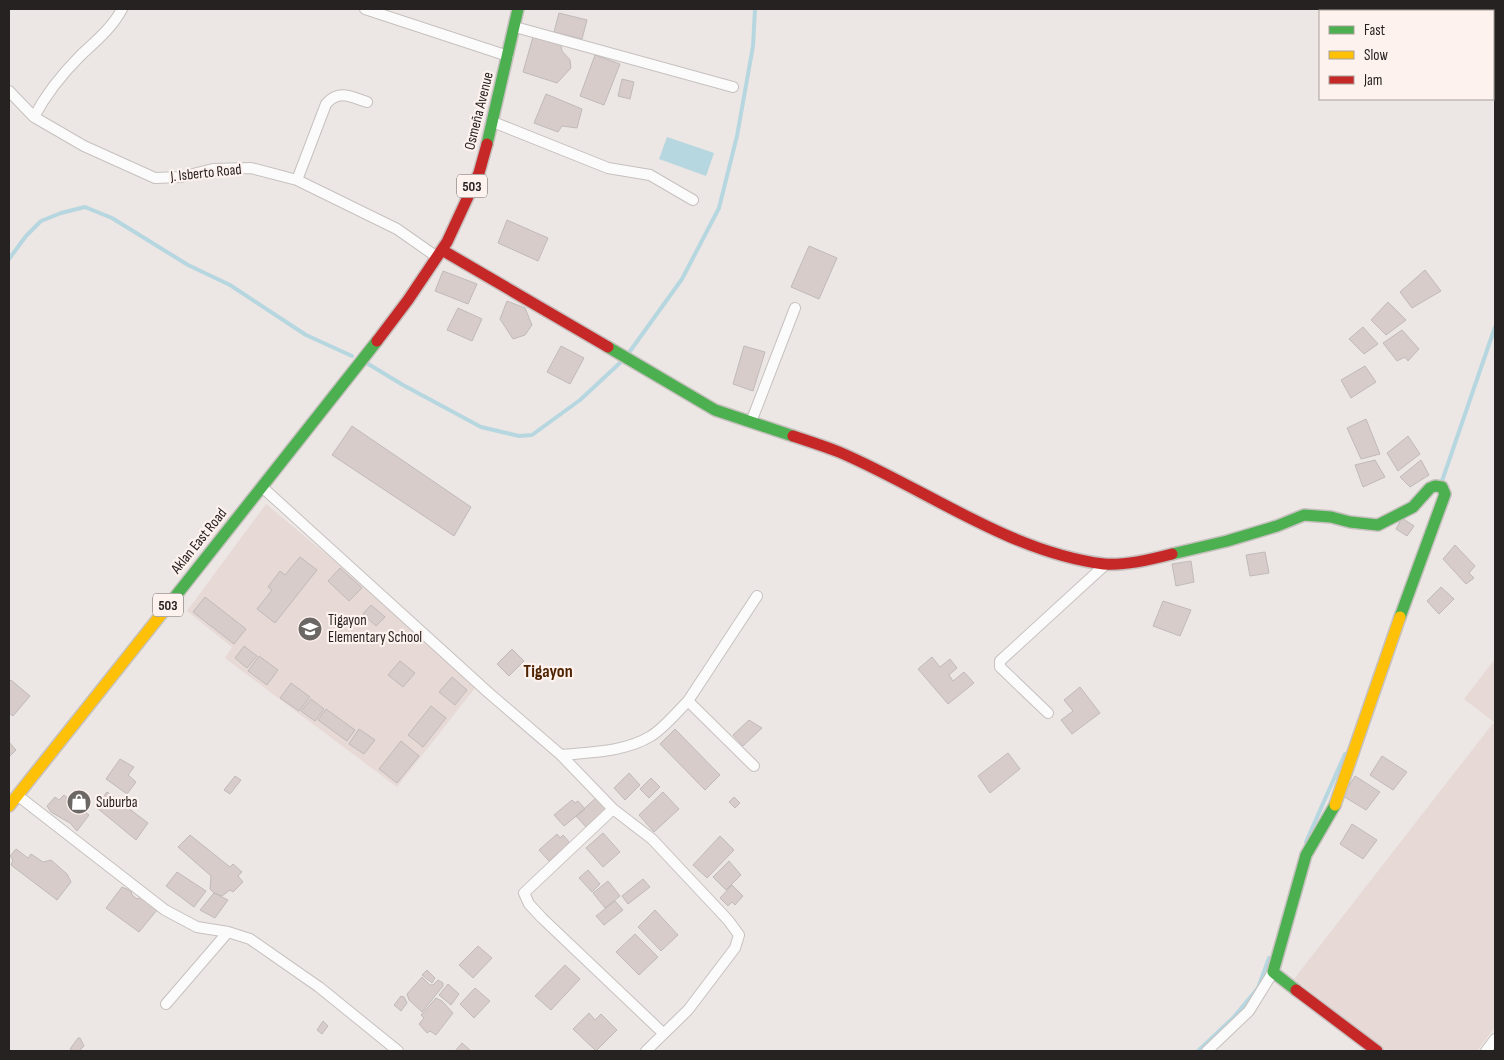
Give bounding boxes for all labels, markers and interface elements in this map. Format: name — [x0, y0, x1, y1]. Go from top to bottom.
legend — [1319, 10, 1494, 100]
text: Fast — [1364, 21, 1386, 40]
text: Slow — [1364, 46, 1388, 65]
street label: Osmeña Avenue — [460, 70, 498, 152]
text: Jam — [1363, 71, 1382, 90]
street label: J. Isberto Road — [169, 160, 242, 186]
road number: 503 — [457, 175, 487, 198]
street label: Aklan East Road — [166, 504, 231, 578]
road number: 503 — [153, 594, 183, 616]
place label: Tigayon Elementary School — [328, 611, 422, 647]
school or university icon: Tigayon Elementary School — [297, 616, 323, 642]
district label: Tigayon — [523, 661, 573, 682]
shop icon: Suburba — [66, 789, 92, 815]
place label: Suburba — [96, 793, 138, 812]

